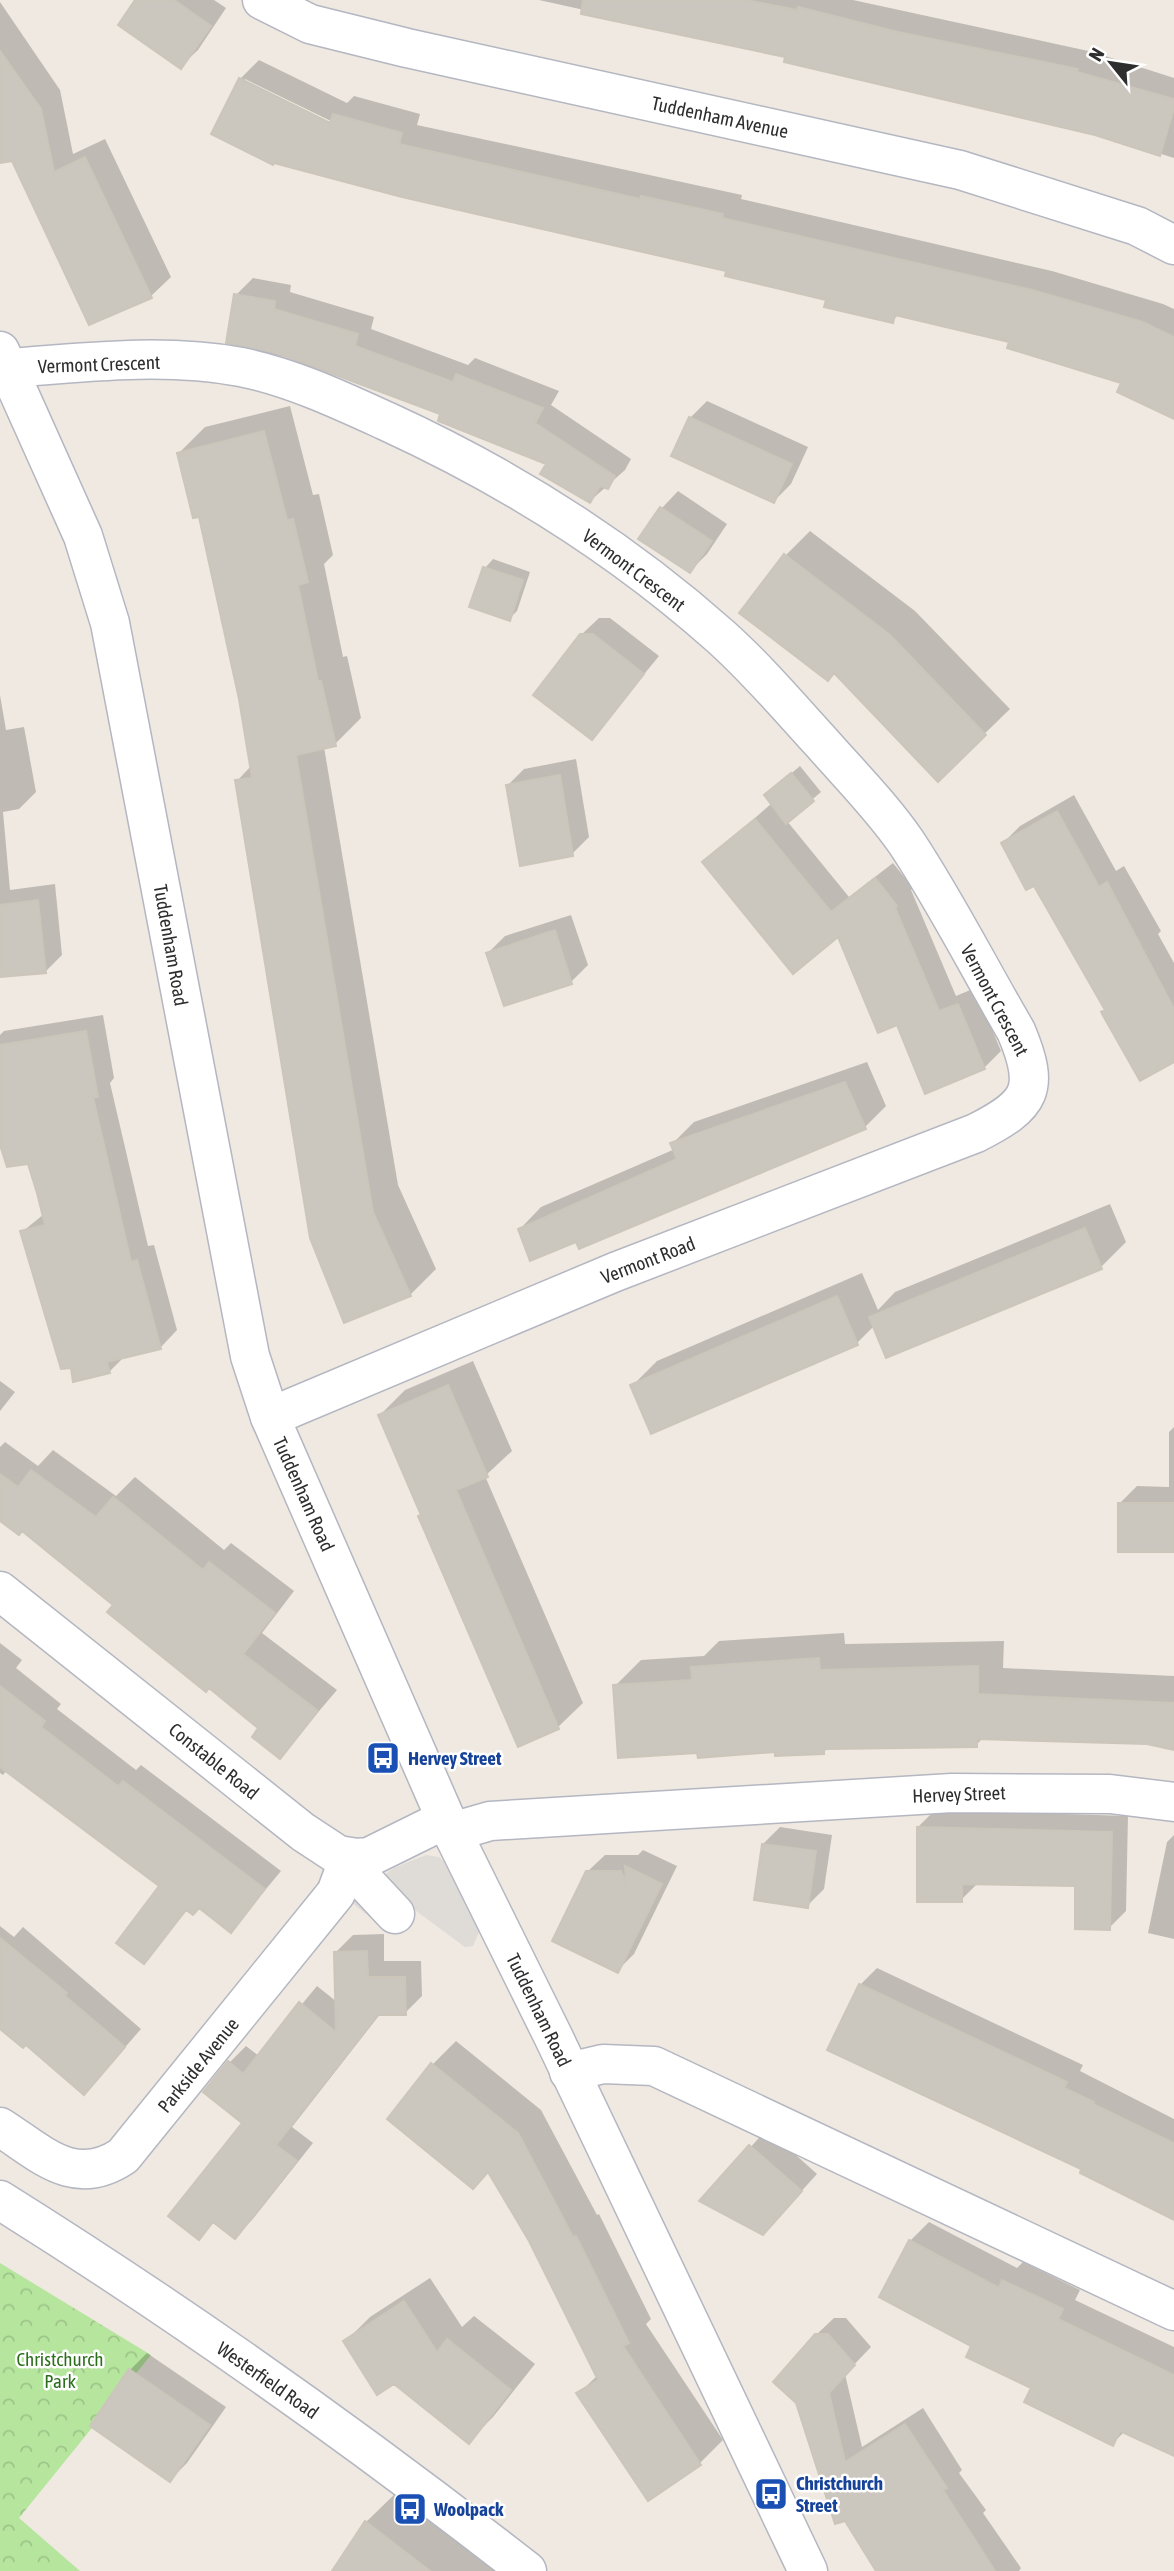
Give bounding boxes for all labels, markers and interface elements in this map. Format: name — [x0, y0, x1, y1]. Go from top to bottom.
north arrow — [1076, 28, 1146, 98]
text: N — [1084, 44, 1109, 65]
street label: Tuddenham Avenue — [650, 92, 790, 142]
street label: Vermont Crescent — [37, 351, 161, 377]
street label: Vermont Crescent — [578, 524, 690, 616]
street label: Tuddenham Road — [149, 883, 193, 1007]
street label: Vermont Crescent — [956, 941, 1034, 1059]
street label: Vermont Road — [598, 1232, 698, 1288]
street label: Tuddenham Road — [269, 1433, 339, 1555]
street label: Constable Road — [165, 1718, 263, 1804]
bus stop icon: Hervey Street — [364, 1739, 402, 1777]
place label: Hervey Street — [408, 1747, 502, 1769]
street label: Hervey Street — [912, 1781, 1006, 1807]
street label: Tuddenham Road — [502, 1950, 576, 2070]
street label: Parkside Avenue — [153, 2013, 243, 2117]
street label: Westerfield Road — [213, 2337, 323, 2423]
park label: Christchurch Park — [16, 2348, 104, 2392]
place label: Christchurch Street — [796, 2472, 883, 2516]
bus stop icon: Christchurch Street — [752, 2475, 790, 2513]
bus stop icon: Woolpack — [391, 2490, 429, 2528]
place label: Woolpack — [433, 2498, 504, 2520]

